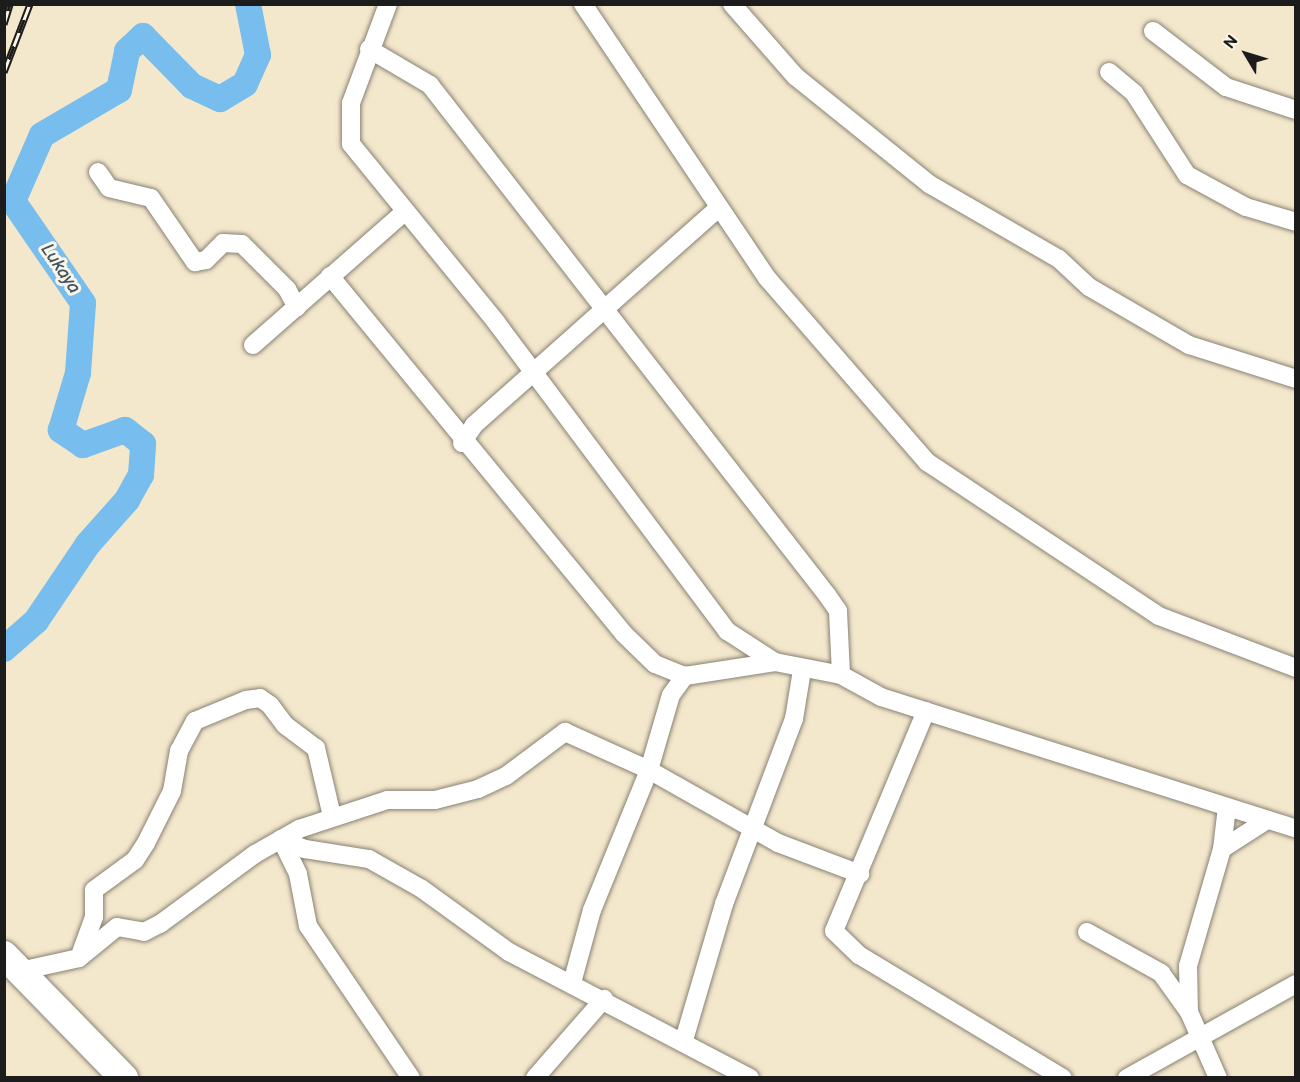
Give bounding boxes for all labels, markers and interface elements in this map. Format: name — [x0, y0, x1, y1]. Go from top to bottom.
north arrow — [1216, 24, 1276, 84]
text: N — [1220, 32, 1243, 53]
water label: Lukaya — [35, 240, 85, 298]

